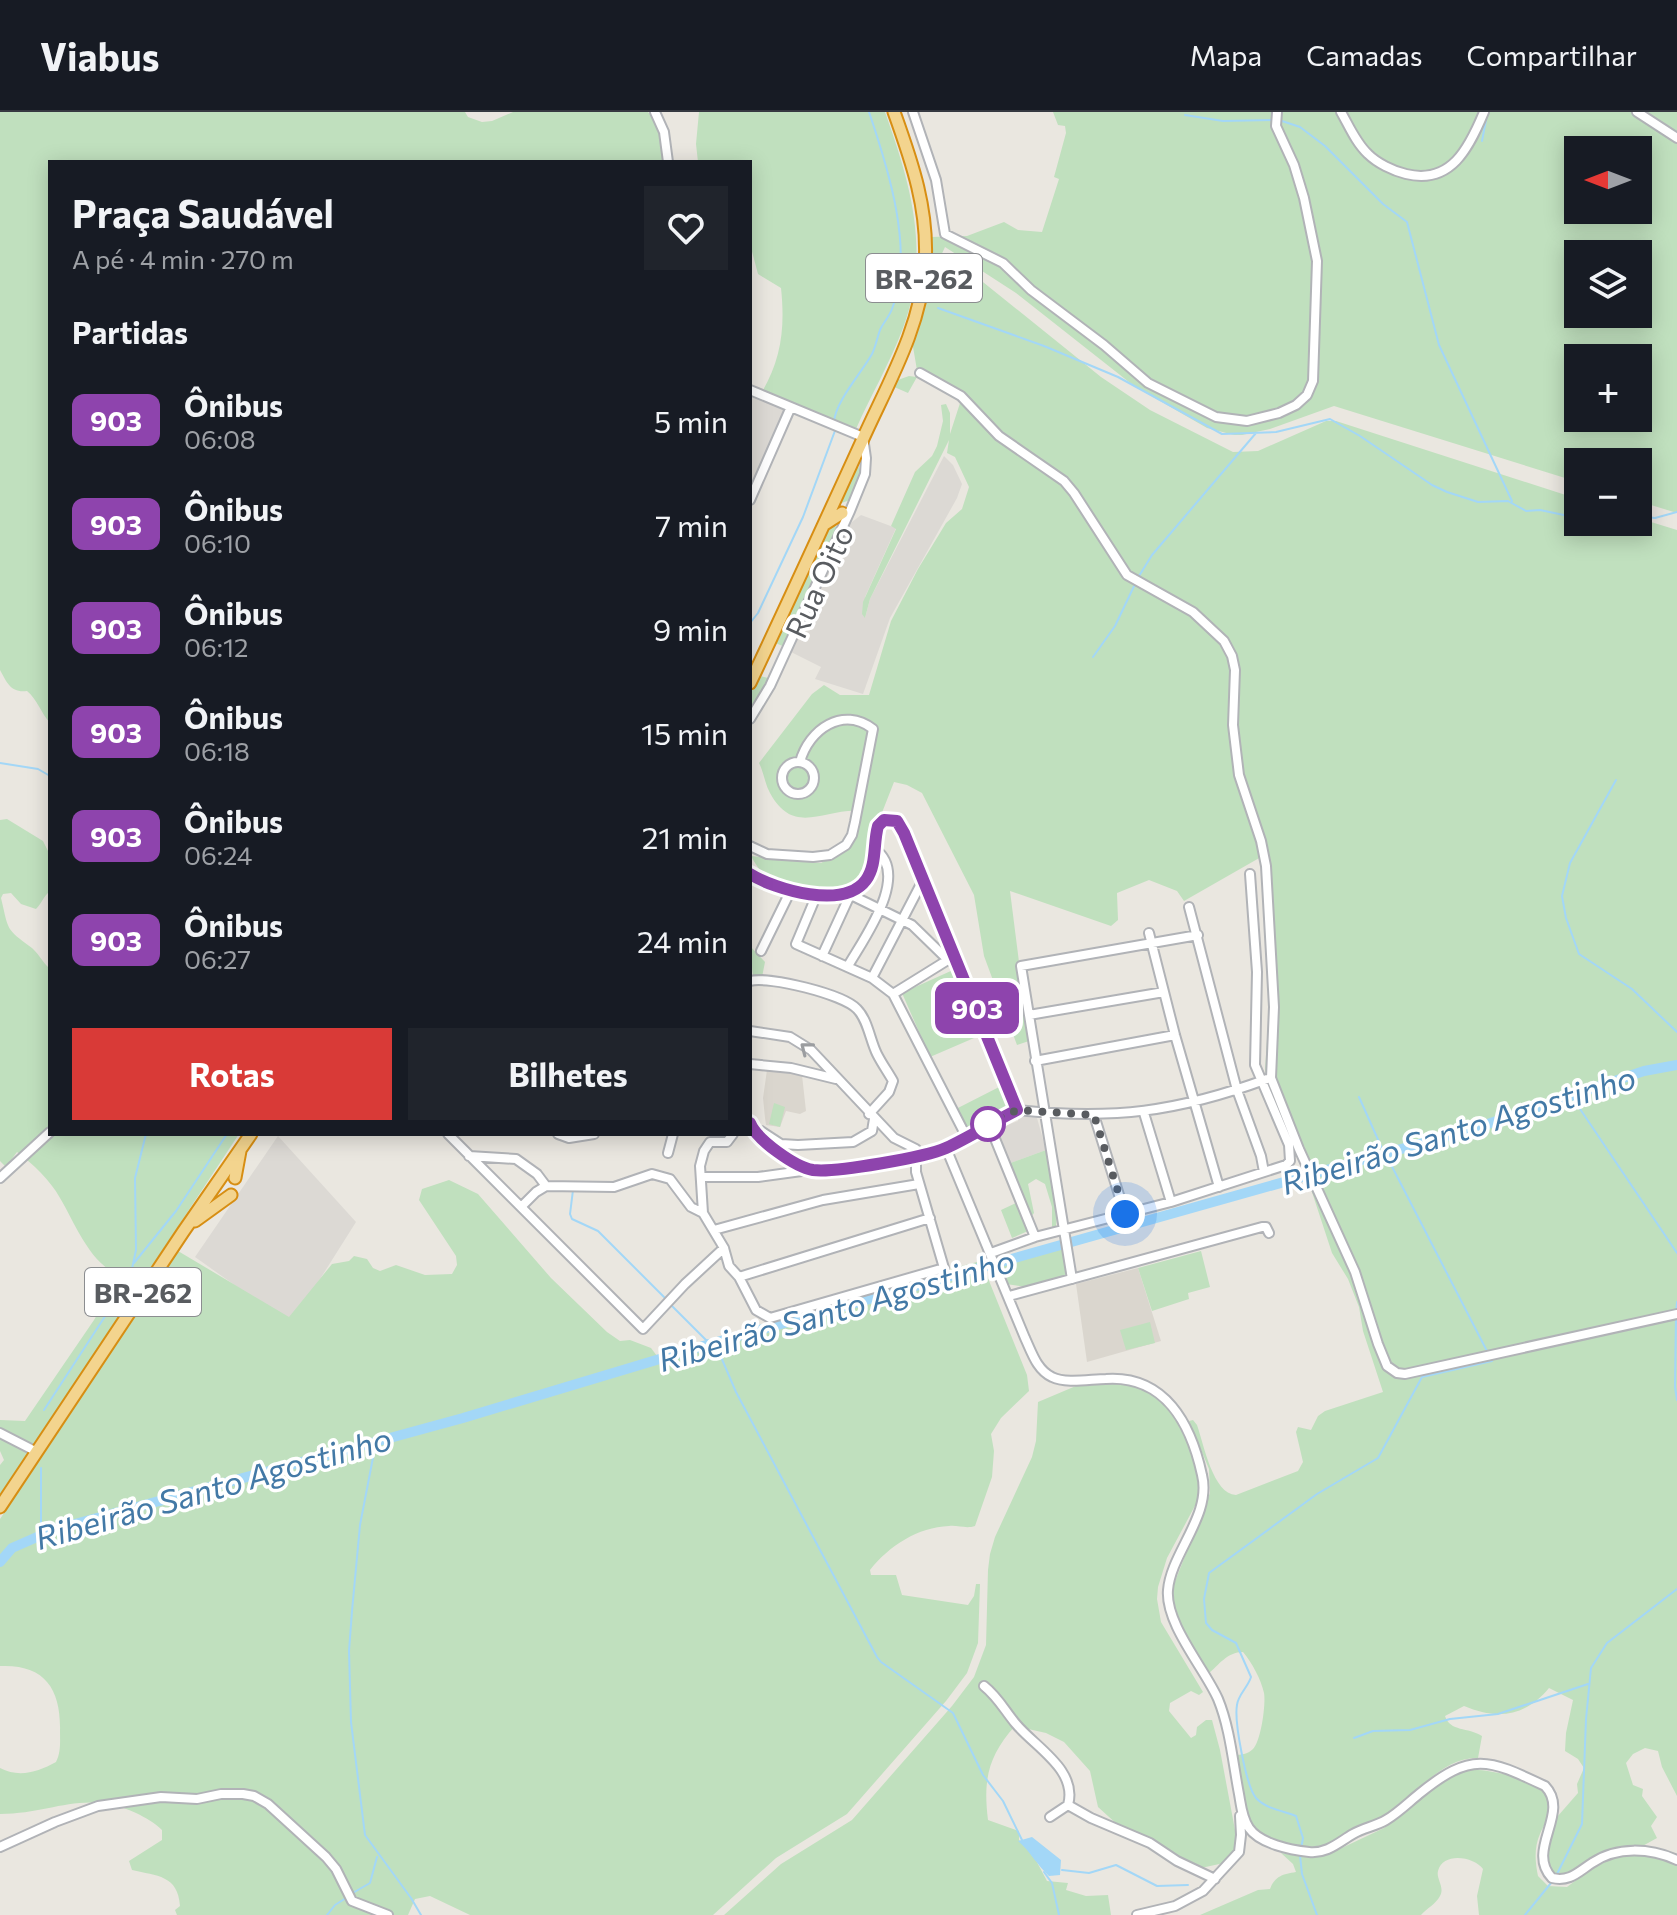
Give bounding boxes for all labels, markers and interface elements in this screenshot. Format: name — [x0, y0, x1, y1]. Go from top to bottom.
text: Viabus — [40, 32, 159, 79]
text: Mapa — [1190, 38, 1262, 72]
text: Camadas — [1306, 38, 1423, 72]
text: Compartilhar — [1467, 38, 1637, 72]
north arrow — [1564, 136, 1652, 224]
map controls — [1564, 136, 1652, 536]
button: heart — [644, 186, 728, 270]
text: Praça Saudável — [72, 189, 334, 236]
button: layers — [1564, 240, 1652, 328]
text: A pé · 4 min · 270 m — [72, 243, 294, 274]
road number: BR-262 — [866, 254, 982, 302]
text: Partidas — [72, 313, 188, 350]
button: + — [1564, 344, 1652, 432]
text: Ônibus — [184, 386, 283, 423]
text: 5 min — [654, 402, 728, 439]
text: 903 — [90, 403, 142, 437]
text: 06:08 — [184, 423, 256, 454]
button: − — [1564, 448, 1652, 536]
text: Ônibus — [184, 490, 283, 527]
text: 7 min — [655, 506, 728, 543]
text: 903 — [90, 507, 142, 541]
street label: Rua Oito — [776, 519, 860, 643]
text: 06:10 — [184, 527, 251, 558]
text: Ônibus — [184, 594, 283, 631]
text: 9 min — [653, 610, 728, 647]
text: 903 — [90, 611, 142, 645]
text: 06:12 — [184, 631, 248, 662]
text: Ônibus — [184, 698, 283, 735]
text: 15 min — [641, 714, 728, 751]
text: 903 — [90, 715, 142, 749]
text: 06:18 — [184, 735, 250, 766]
text: Ônibus — [184, 802, 283, 839]
text: 21 min — [642, 818, 728, 855]
text: 903 — [90, 819, 142, 853]
text: 06:24 — [184, 839, 252, 870]
text: Ônibus — [184, 906, 283, 943]
text: 24 min — [637, 922, 728, 959]
text: 903 — [90, 923, 142, 957]
text: 06:27 — [184, 943, 251, 974]
line badge: 903 — [931, 982, 1023, 1034]
text: 903 — [951, 991, 1003, 1025]
button: Rotas — [72, 1028, 392, 1120]
button: Bilhetes — [408, 1028, 728, 1120]
one-way arrow — [800, 1044, 815, 1058]
water label: Ribeirão Santo Agostinho — [1276, 1056, 1640, 1202]
unlabelled marker — [971, 1107, 1005, 1141]
your location — [1105, 1194, 1145, 1234]
water label: Ribeirão Santo Agostinho — [653, 1239, 1019, 1379]
road number: BR-262 — [85, 1268, 201, 1316]
water label: Ribeirão Santo Agostinho — [30, 1417, 396, 1557]

